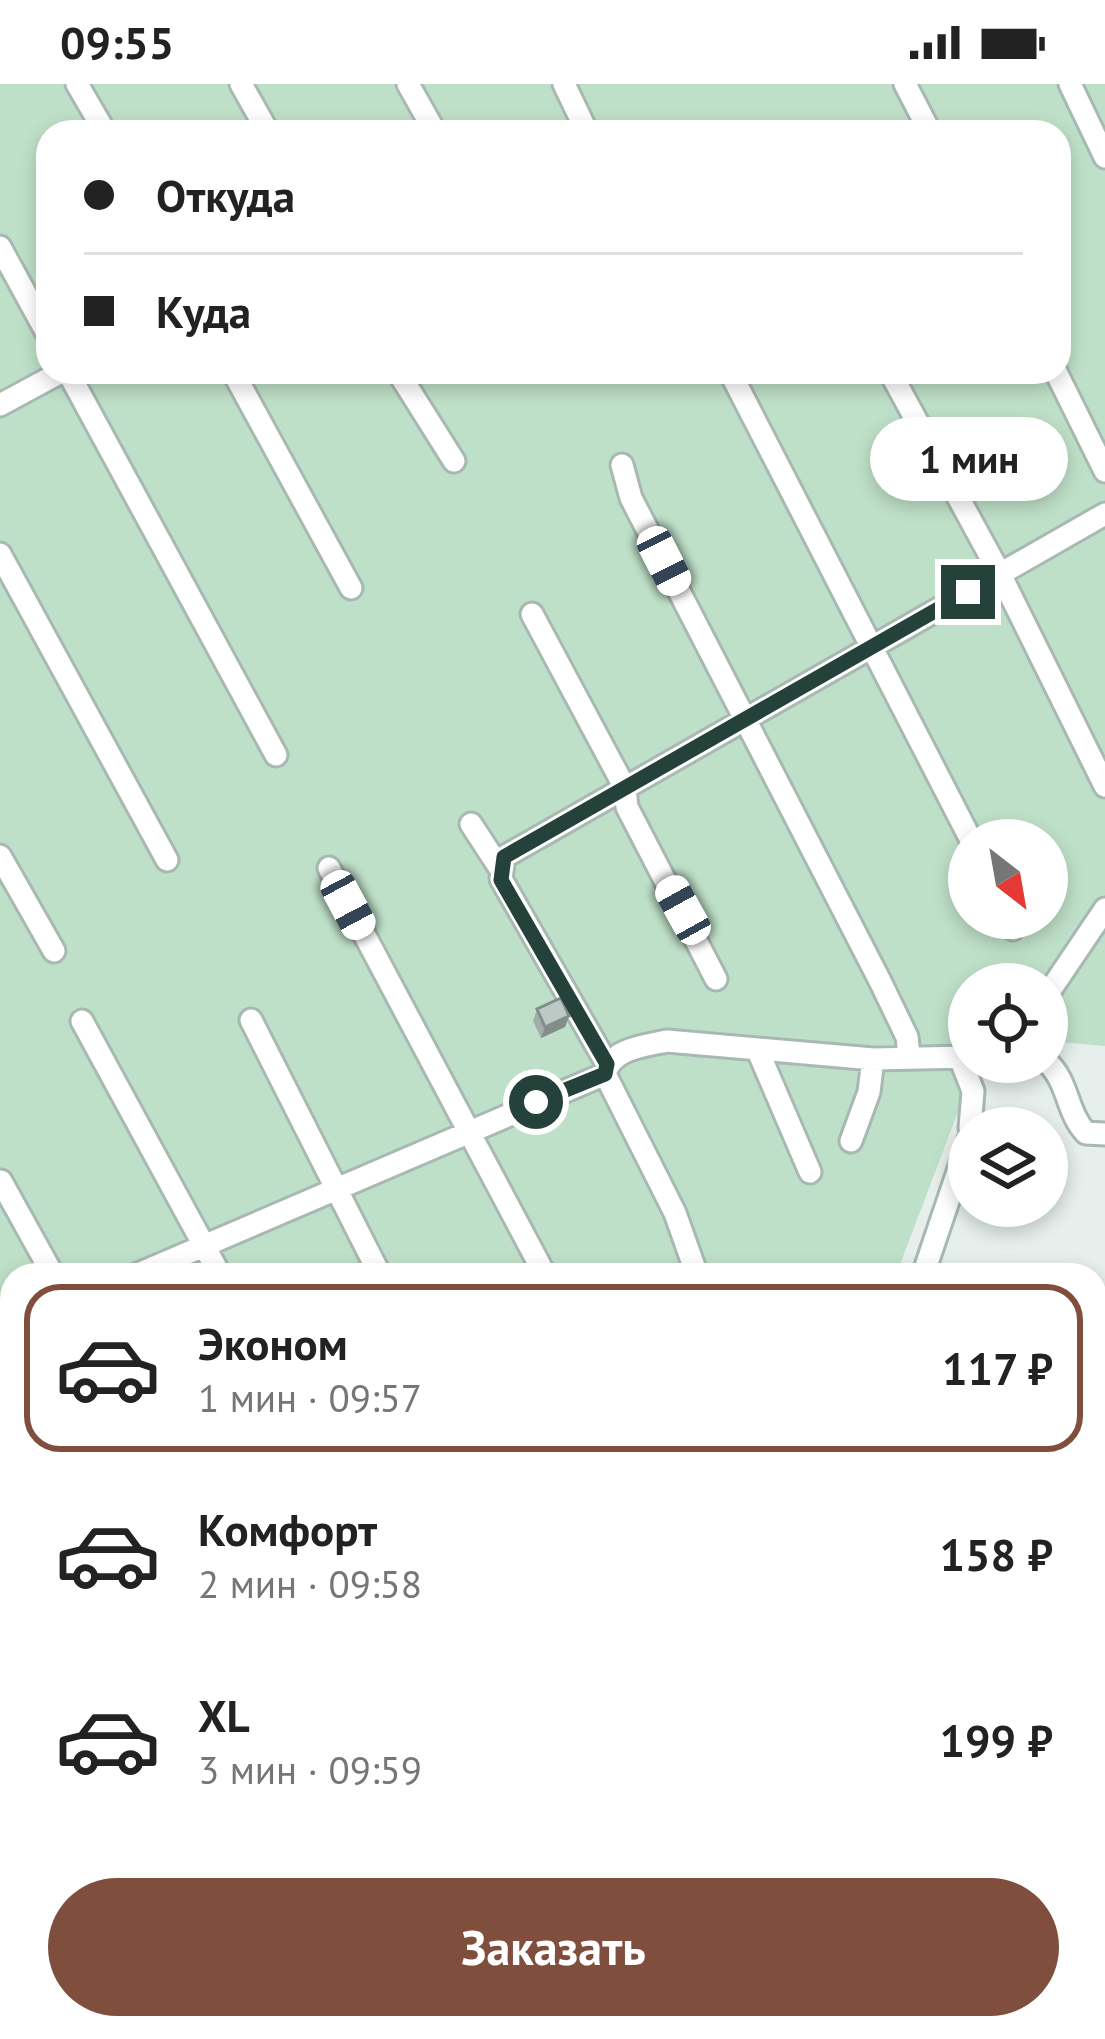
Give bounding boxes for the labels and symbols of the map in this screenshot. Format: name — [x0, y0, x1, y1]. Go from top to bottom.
callout: 1 мин — [869, 418, 1067, 502]
car — [632, 521, 696, 601]
route end — [941, 565, 995, 619]
north arrow — [948, 819, 1068, 939]
car — [315, 865, 381, 945]
car — [650, 870, 716, 950]
route start — [509, 1075, 563, 1129]

